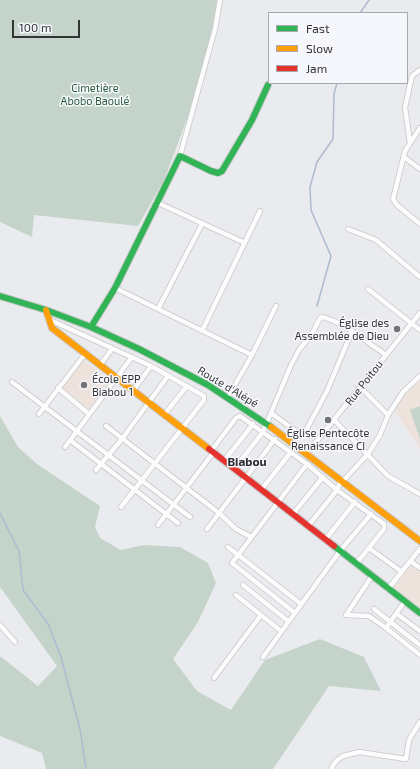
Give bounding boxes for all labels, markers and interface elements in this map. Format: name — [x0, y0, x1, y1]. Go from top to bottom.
scale bar — [14, 12, 82, 38]
legend — [268, 12, 408, 84]
text: 100 m — [19, 20, 51, 34]
text: Fast — [306, 21, 329, 35]
text: Slow — [306, 41, 333, 55]
text: Jam — [306, 61, 327, 75]
park label: Cimetière Abobo Baoulé — [61, 81, 129, 107]
place label: Église des Assemblée de Dieu — [295, 316, 389, 342]
marker: Église des Assemblée de Dieu — [392, 324, 402, 334]
street label: Rue Poitou — [342, 358, 386, 408]
street label: Route d'Alépé — [195, 364, 261, 410]
place label: École EPP Biabou 1 — [92, 372, 140, 398]
marker: École EPP Biabou 1 — [79, 380, 89, 390]
marker: Église Pentecôte Renaissance CI — [323, 415, 333, 425]
place label: Église Pentecôte Renaissance CI — [287, 426, 369, 452]
district label: Biabou — [227, 455, 267, 469]

